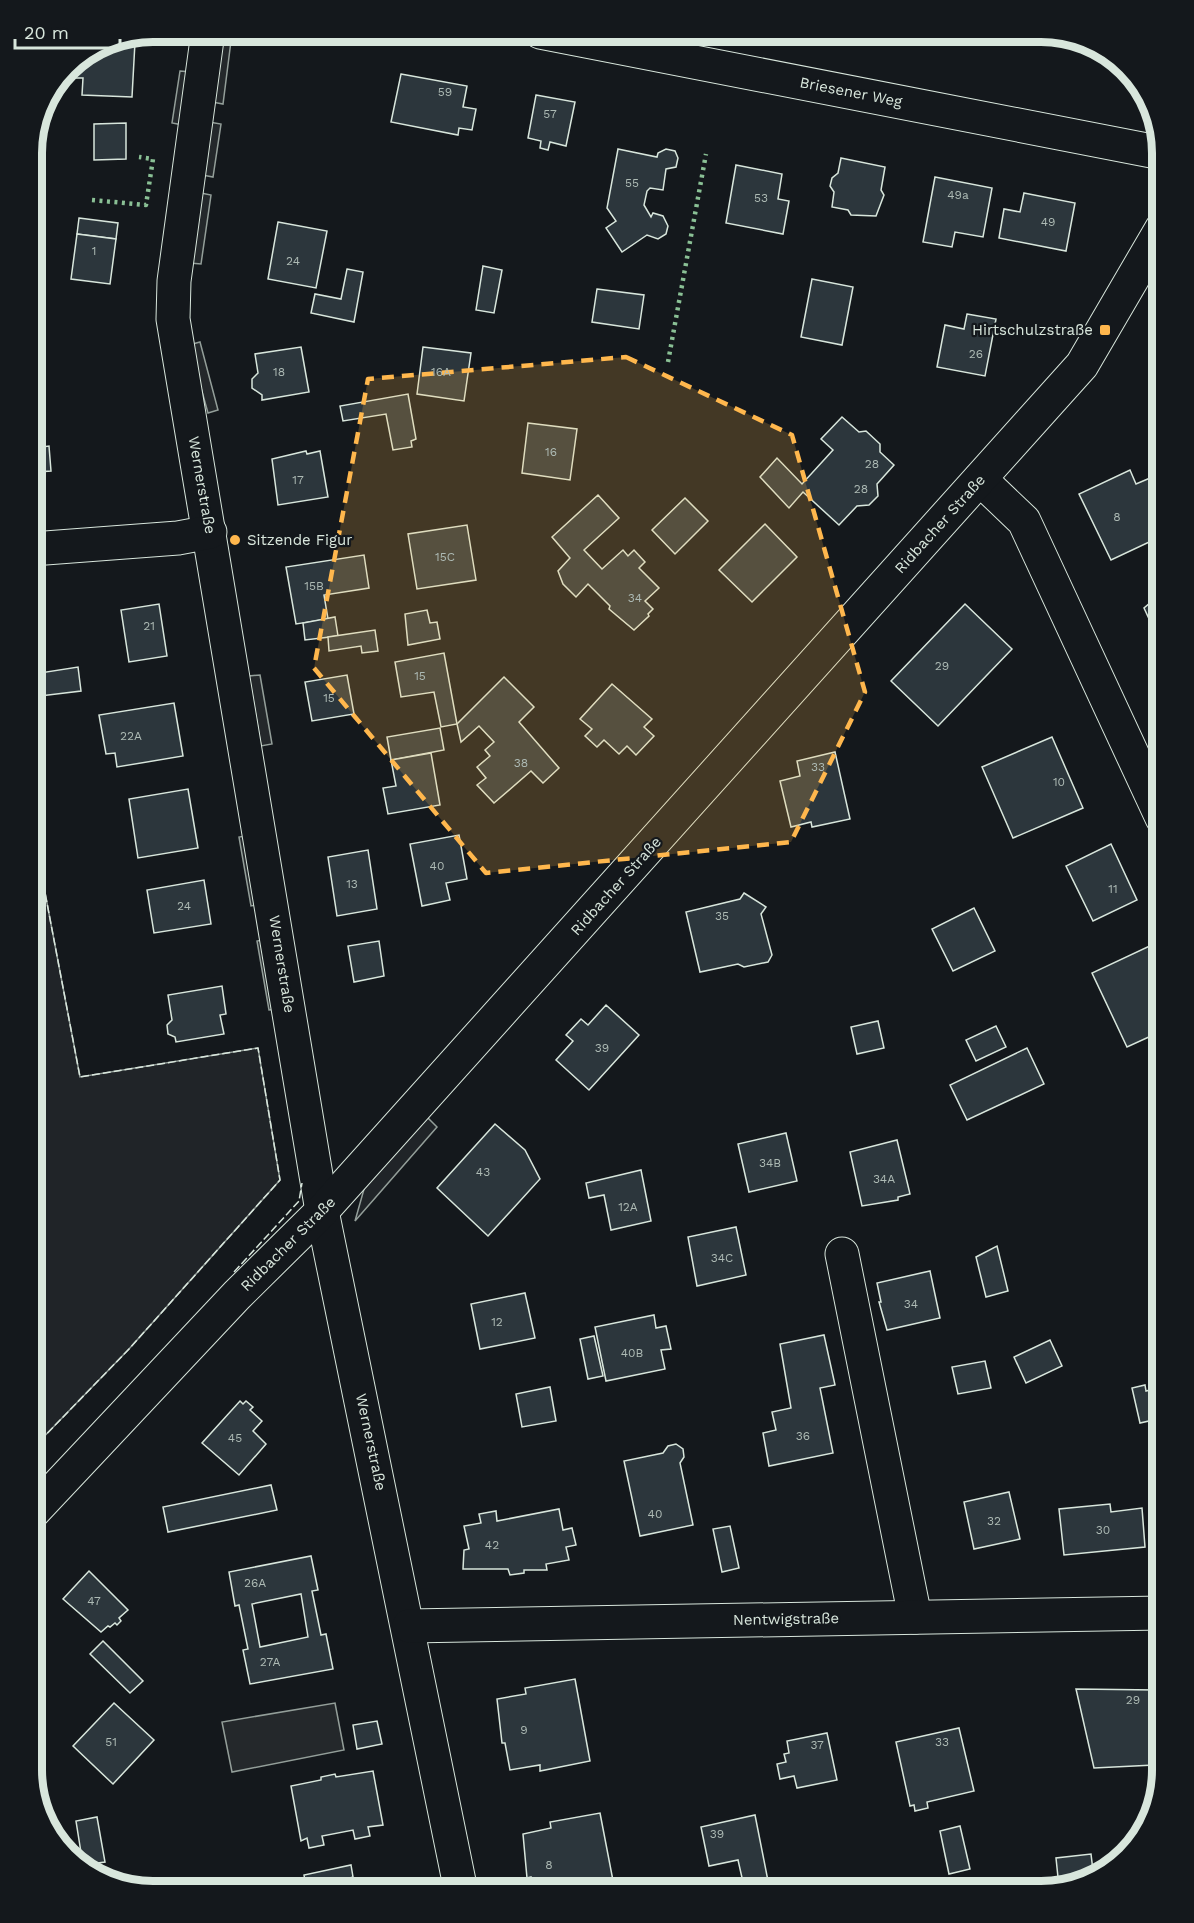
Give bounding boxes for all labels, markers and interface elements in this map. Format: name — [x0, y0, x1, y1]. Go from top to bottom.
scale bar — [15, 12, 120, 50]
text: 20 m — [24, 22, 69, 43]
street label: Briesener Weg — [798, 73, 904, 111]
house number: 59 — [438, 85, 452, 99]
house number: 57 — [543, 107, 557, 121]
house number: 55 — [625, 176, 639, 190]
house number: 49a — [947, 188, 969, 202]
house number: 53 — [754, 191, 768, 205]
house number: 49 — [1041, 215, 1055, 229]
house number: 1 — [92, 244, 96, 258]
house number: 24 — [286, 254, 300, 268]
place label: Hirtschulzstraße — [972, 321, 1093, 339]
marker: Hirtschulzstraße — [1098, 323, 1112, 337]
house number: 26 — [969, 347, 983, 361]
house number: 18 — [273, 365, 285, 379]
house number: 16A — [431, 365, 451, 379]
street label: Wernerstraße — [185, 435, 219, 535]
house number: 16 — [545, 445, 557, 459]
house number: 28 — [865, 457, 879, 471]
street label: Ridbacher Straße — [891, 471, 989, 577]
house number: 17 — [292, 473, 304, 487]
house number: 28 — [854, 482, 868, 496]
house number: 8 — [1113, 510, 1121, 524]
place label: Sitzende Figur — [247, 531, 352, 549]
marker: Sitzende Figur — [228, 533, 242, 547]
house number: 15C — [435, 550, 455, 564]
house number: 15B — [304, 579, 324, 593]
house number: 34 — [628, 591, 642, 605]
house number: 21 — [143, 619, 155, 633]
house number: 29 — [935, 659, 949, 673]
house number: 15 — [414, 669, 426, 683]
house number: 15 — [323, 691, 335, 705]
house number: 22A — [120, 729, 142, 743]
house number: 38 — [514, 756, 528, 770]
house number: 33 — [811, 760, 825, 774]
house number: 10 — [1053, 775, 1065, 789]
street label: Ridbacher Straße — [567, 833, 665, 939]
house number: 40 — [430, 859, 444, 873]
house number: 13 — [346, 877, 358, 891]
house number: 11 — [1108, 882, 1118, 896]
house number: 24 — [177, 899, 191, 913]
house number: 35 — [715, 909, 729, 923]
street label: Wernerstraße — [265, 914, 299, 1014]
house number: 39 — [595, 1041, 609, 1055]
house number: 34B — [759, 1156, 781, 1170]
house number: 43 — [476, 1165, 490, 1179]
house number: 34A — [873, 1172, 895, 1186]
street label: Ridbacher Straße — [237, 1193, 339, 1295]
house number: 12A — [618, 1200, 638, 1214]
house number: 34C — [711, 1251, 733, 1265]
house number: 34 — [904, 1297, 918, 1311]
house number: 12 — [491, 1315, 503, 1329]
house number: 40B — [621, 1346, 643, 1360]
street label: Wernerstraße — [352, 1392, 390, 1492]
house number: 36 — [796, 1429, 810, 1443]
house number: 45 — [228, 1431, 242, 1445]
house number: 40 — [648, 1507, 662, 1521]
house number: 32 — [987, 1514, 1001, 1528]
house number: 30 — [1096, 1523, 1110, 1537]
house number: 42 — [485, 1538, 499, 1552]
house number: 26A — [244, 1576, 266, 1590]
house number: 47 — [87, 1594, 101, 1608]
street label: Nentwigstraße — [733, 1609, 839, 1629]
house number: 27A — [260, 1655, 280, 1669]
house number: 29 — [1126, 1693, 1140, 1707]
house number: 9 — [520, 1723, 528, 1737]
house number: 51 — [105, 1735, 117, 1749]
house number: 33 — [935, 1735, 949, 1749]
house number: 37 — [810, 1738, 824, 1752]
house number: 39 — [710, 1827, 724, 1841]
house number: 8 — [545, 1858, 553, 1872]

